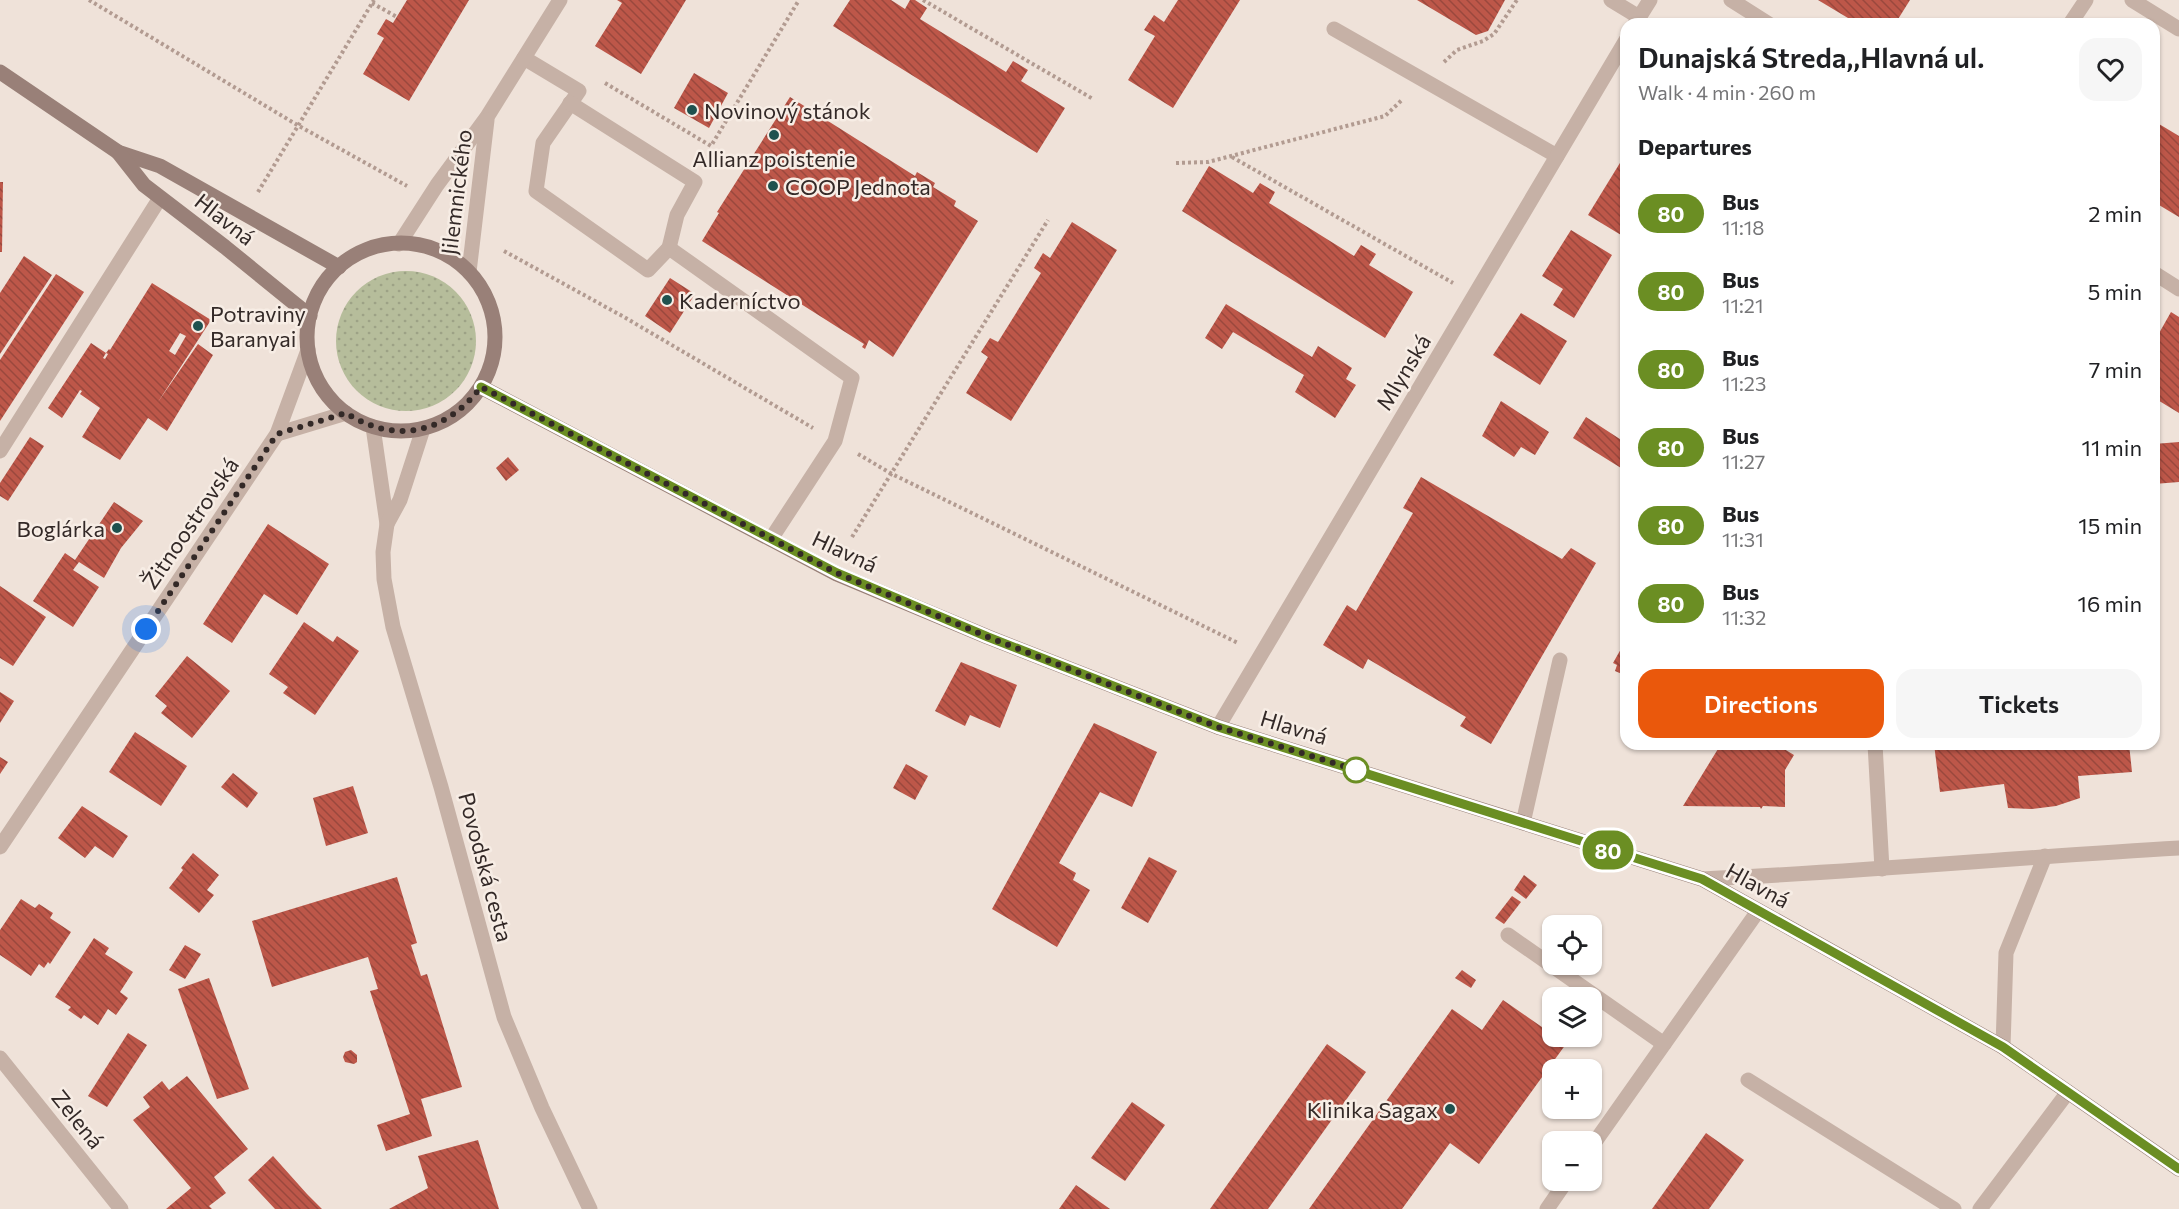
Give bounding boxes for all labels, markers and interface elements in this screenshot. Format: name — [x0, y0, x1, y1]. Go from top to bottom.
button: heart — [2079, 38, 2142, 101]
text: Dunajská Streda,,Hlavná ul. — [1638, 40, 1984, 74]
text: Walk · 4 min · 260 m — [1638, 80, 1816, 104]
place label: Novinový stánok — [704, 97, 871, 124]
marker: Novinový stánok — [685, 103, 699, 117]
street label: Jilemnického — [435, 128, 477, 256]
marker: Allianz poistenie — [767, 128, 781, 142]
text: Departures — [1638, 133, 1752, 160]
place label: Allianz poistenie — [692, 145, 856, 172]
place label: COOP Jednota — [785, 173, 931, 200]
marker: COOP Jednota — [766, 179, 780, 193]
street label: Hlavná — [190, 187, 260, 251]
text: Bus — [1722, 188, 1759, 215]
text: 2 min — [2088, 200, 2142, 227]
text: 80 — [1658, 201, 1684, 226]
text: 11:18 — [1722, 215, 1765, 239]
text: Bus — [1722, 266, 1759, 293]
text: 5 min — [2088, 278, 2142, 305]
text: 80 — [1658, 279, 1684, 304]
place label: Kaderníctvo — [679, 287, 801, 314]
marker: Kaderníctvo — [660, 293, 674, 307]
text: 11:21 — [1722, 293, 1763, 317]
place label: Potraviny Baranyai — [210, 300, 306, 352]
marker: Potraviny Baranyai — [191, 319, 205, 333]
street label: Mlynská — [1370, 329, 1436, 415]
text: Bus — [1722, 344, 1759, 371]
text: 7 min — [2089, 356, 2142, 383]
text: 80 — [1658, 357, 1684, 382]
text: 11:23 — [1722, 371, 1766, 395]
text: Bus — [1722, 422, 1759, 449]
text: 11 min — [2082, 434, 2142, 461]
text: 80 — [1658, 435, 1684, 460]
text: 11:27 — [1722, 449, 1765, 473]
street label: Žitnoostrovská — [136, 452, 244, 594]
text: Bus — [1722, 500, 1759, 527]
text: 15 min — [2078, 512, 2142, 539]
text: 80 — [1658, 513, 1684, 538]
place label: Boglárka — [17, 515, 105, 542]
marker: Boglárka — [110, 521, 124, 535]
street label: Hlavná — [808, 524, 882, 578]
text: 11:31 — [1722, 527, 1764, 551]
text: Bus — [1722, 578, 1759, 605]
text: 16 min — [2078, 590, 2142, 617]
text: 80 — [1658, 591, 1684, 616]
text: 11:32 — [1722, 605, 1766, 629]
your location — [131, 614, 161, 644]
button: Directions — [1638, 669, 1884, 738]
button: Tickets — [1896, 669, 2142, 738]
street label: Hlavná — [1257, 704, 1331, 750]
unlabelled marker — [1343, 757, 1369, 783]
street label: Povodská cesta — [453, 789, 519, 945]
line badge: 80 — [1581, 830, 1635, 870]
text: 80 — [1595, 838, 1621, 863]
street label: Hlavná — [1721, 857, 1795, 913]
map controls — [1542, 915, 1602, 1191]
button: locate — [1542, 915, 1602, 975]
button: layers — [1542, 987, 1602, 1047]
button: + — [1542, 1059, 1602, 1119]
street label: Zelená — [46, 1084, 110, 1154]
place label: Klinika Sagax — [1307, 1096, 1438, 1123]
marker: Klinika Sagax — [1443, 1102, 1457, 1116]
button: − — [1542, 1131, 1602, 1191]

